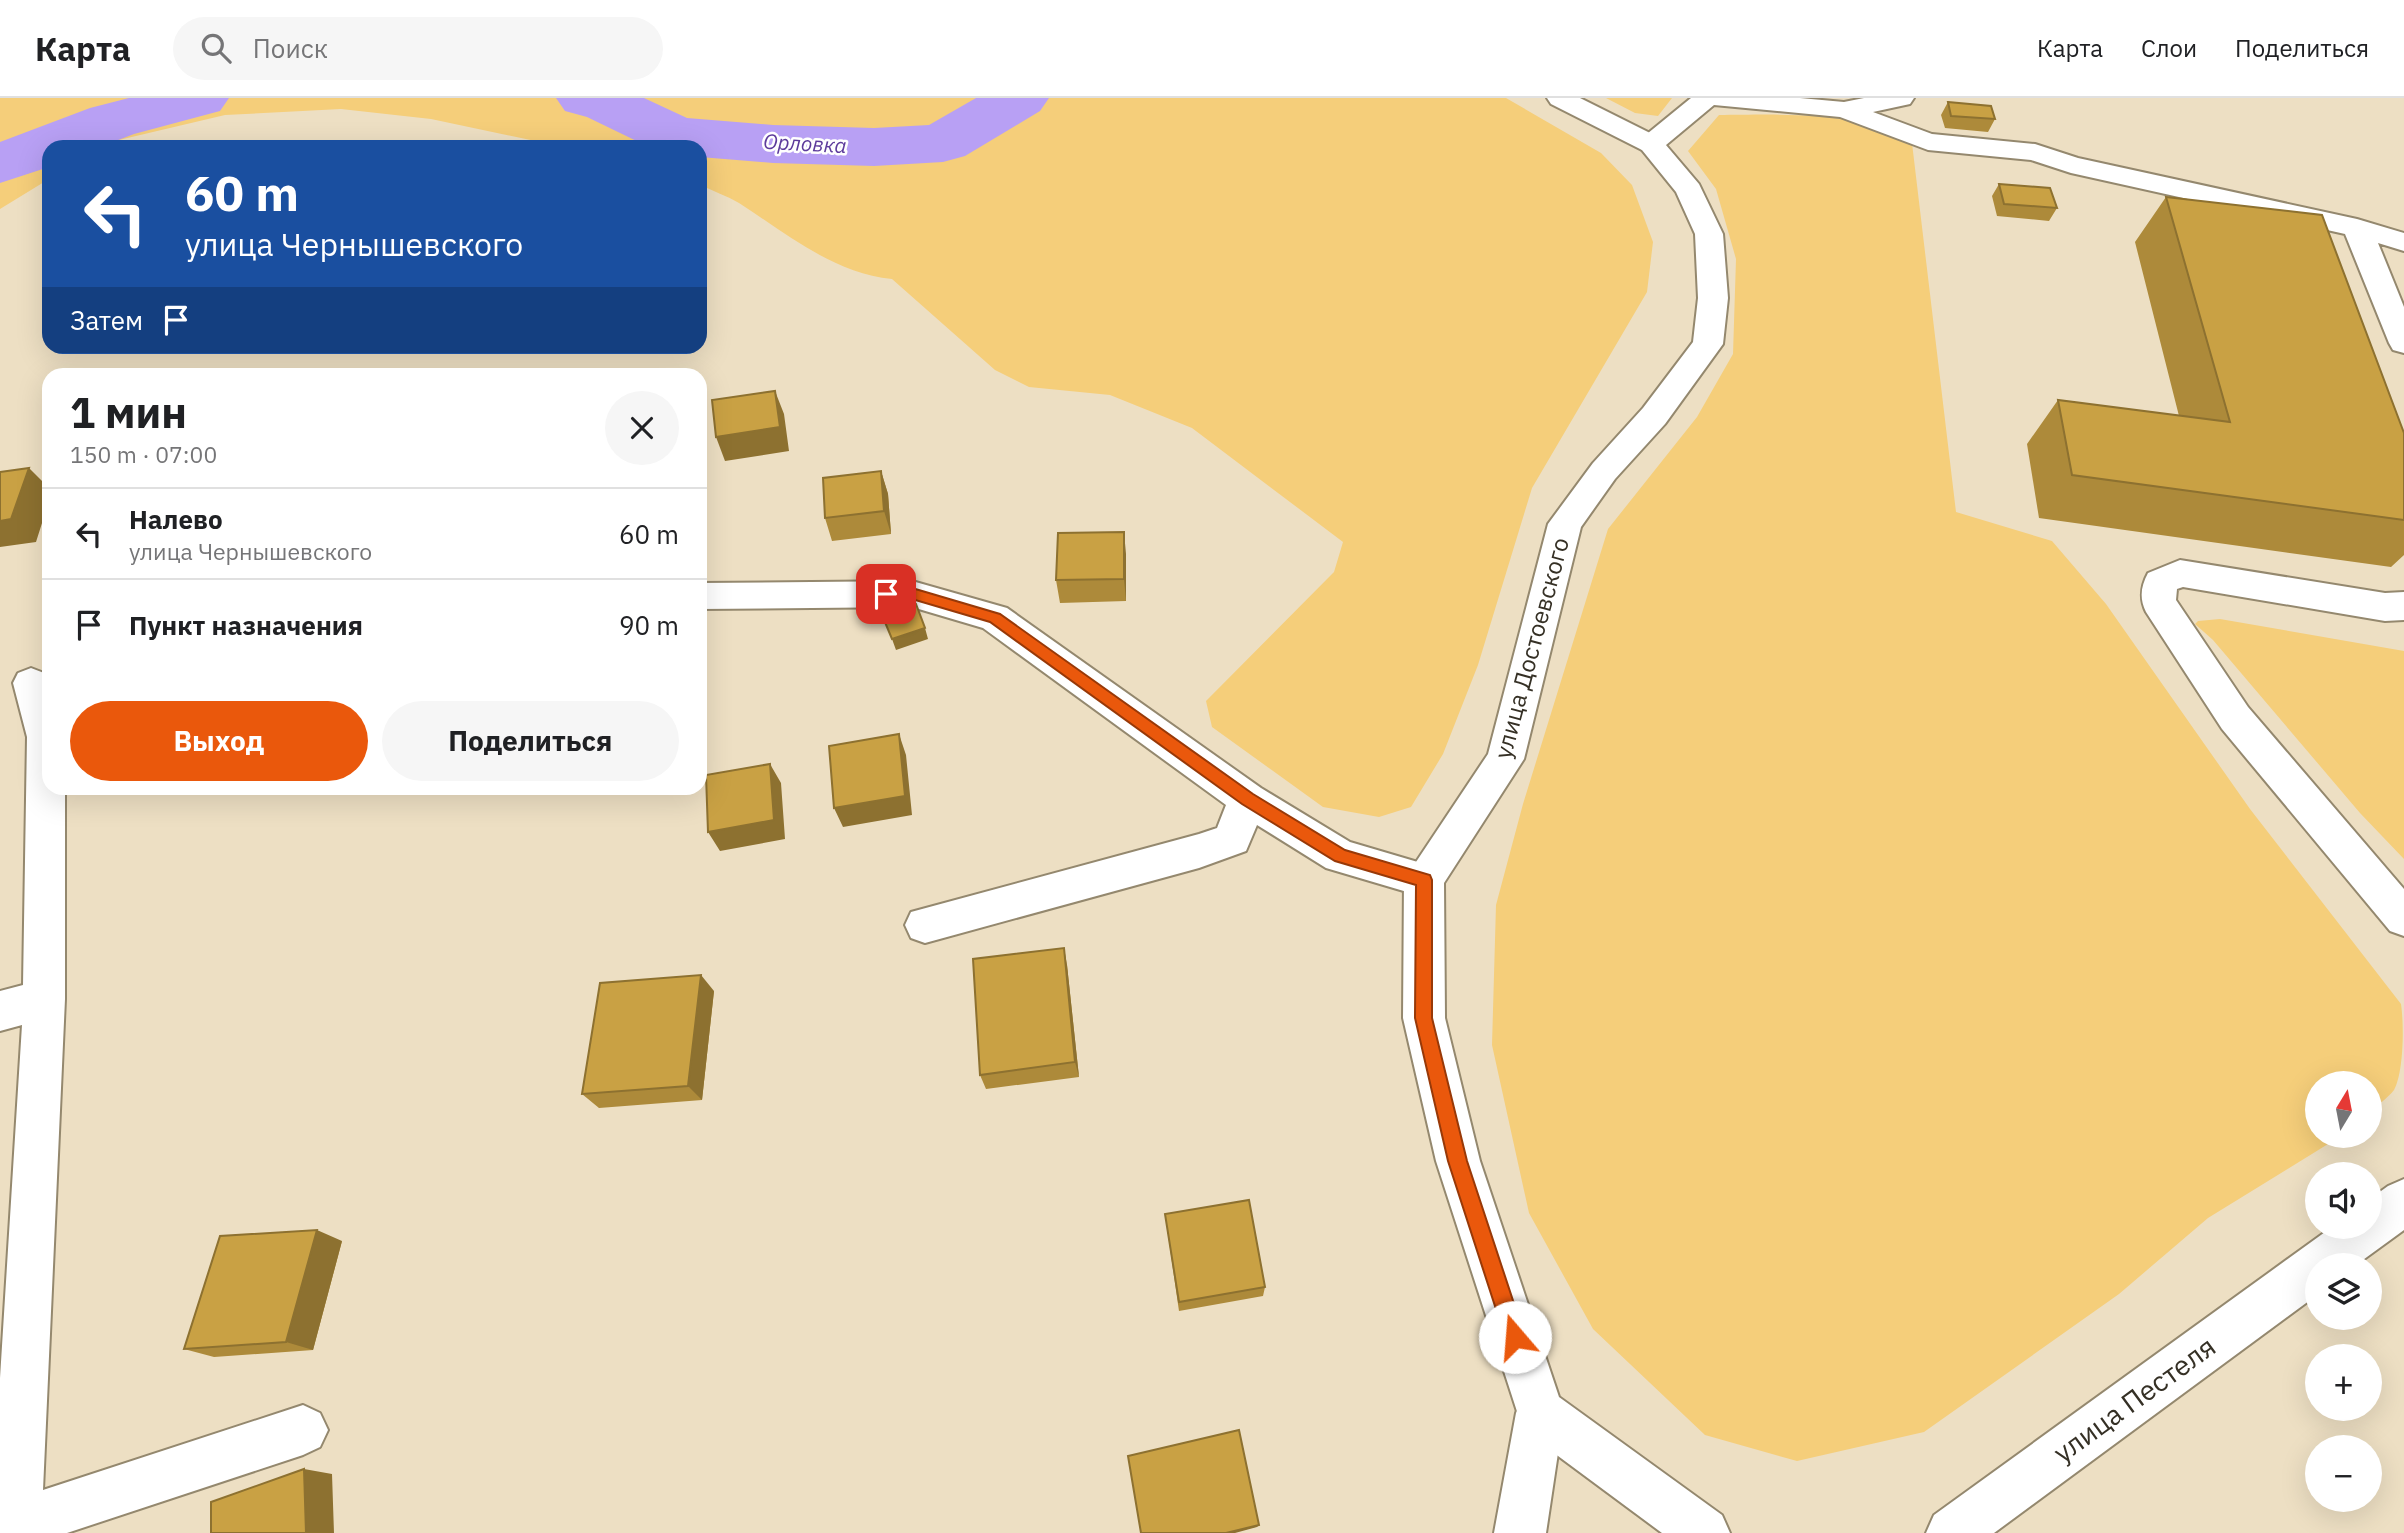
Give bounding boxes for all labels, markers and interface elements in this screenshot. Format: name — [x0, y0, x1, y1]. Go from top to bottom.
search box — [173, 17, 663, 80]
text: Карта — [35, 27, 131, 70]
icon: search — [197, 29, 235, 67]
text: Поиск — [253, 31, 328, 65]
text: Карта — [2037, 32, 2103, 64]
text: Слои — [2141, 32, 2197, 64]
text: Поделиться — [2235, 32, 2369, 64]
water label: Орловка — [763, 127, 847, 159]
text: 60 m — [185, 161, 299, 224]
icon: left — [70, 168, 161, 259]
text: улица Чернышевского — [185, 223, 523, 265]
icon: arrive — [157, 301, 195, 339]
text: Затем — [70, 303, 143, 337]
text: 1 мин — [70, 385, 187, 440]
button: close — [605, 391, 679, 465]
text: 150 m · 07:00 — [70, 439, 217, 469]
text: Налево — [129, 502, 223, 536]
icon: left — [70, 515, 108, 553]
text: 60 m — [619, 517, 679, 551]
street label: улица Достоевского — [1486, 534, 1576, 762]
text: улица Чернышевского — [129, 536, 372, 566]
pin — [856, 564, 916, 624]
icon: arrive — [867, 575, 905, 613]
icon: arrive — [70, 606, 108, 644]
text: Пункт назначения — [129, 608, 363, 642]
text: 90 m — [619, 608, 679, 642]
button: Выход — [70, 701, 368, 781]
button: Поделиться — [382, 701, 679, 781]
north arrow — [2305, 1071, 2382, 1148]
map controls — [2305, 1071, 2382, 1512]
button: sound — [2305, 1162, 2382, 1239]
button: layers — [2305, 1253, 2382, 1330]
position arrow — [1478, 1300, 1552, 1374]
street label: улица Пестеля — [2045, 1328, 2223, 1470]
button: + — [2305, 1344, 2382, 1421]
button: − — [2305, 1435, 2382, 1512]

